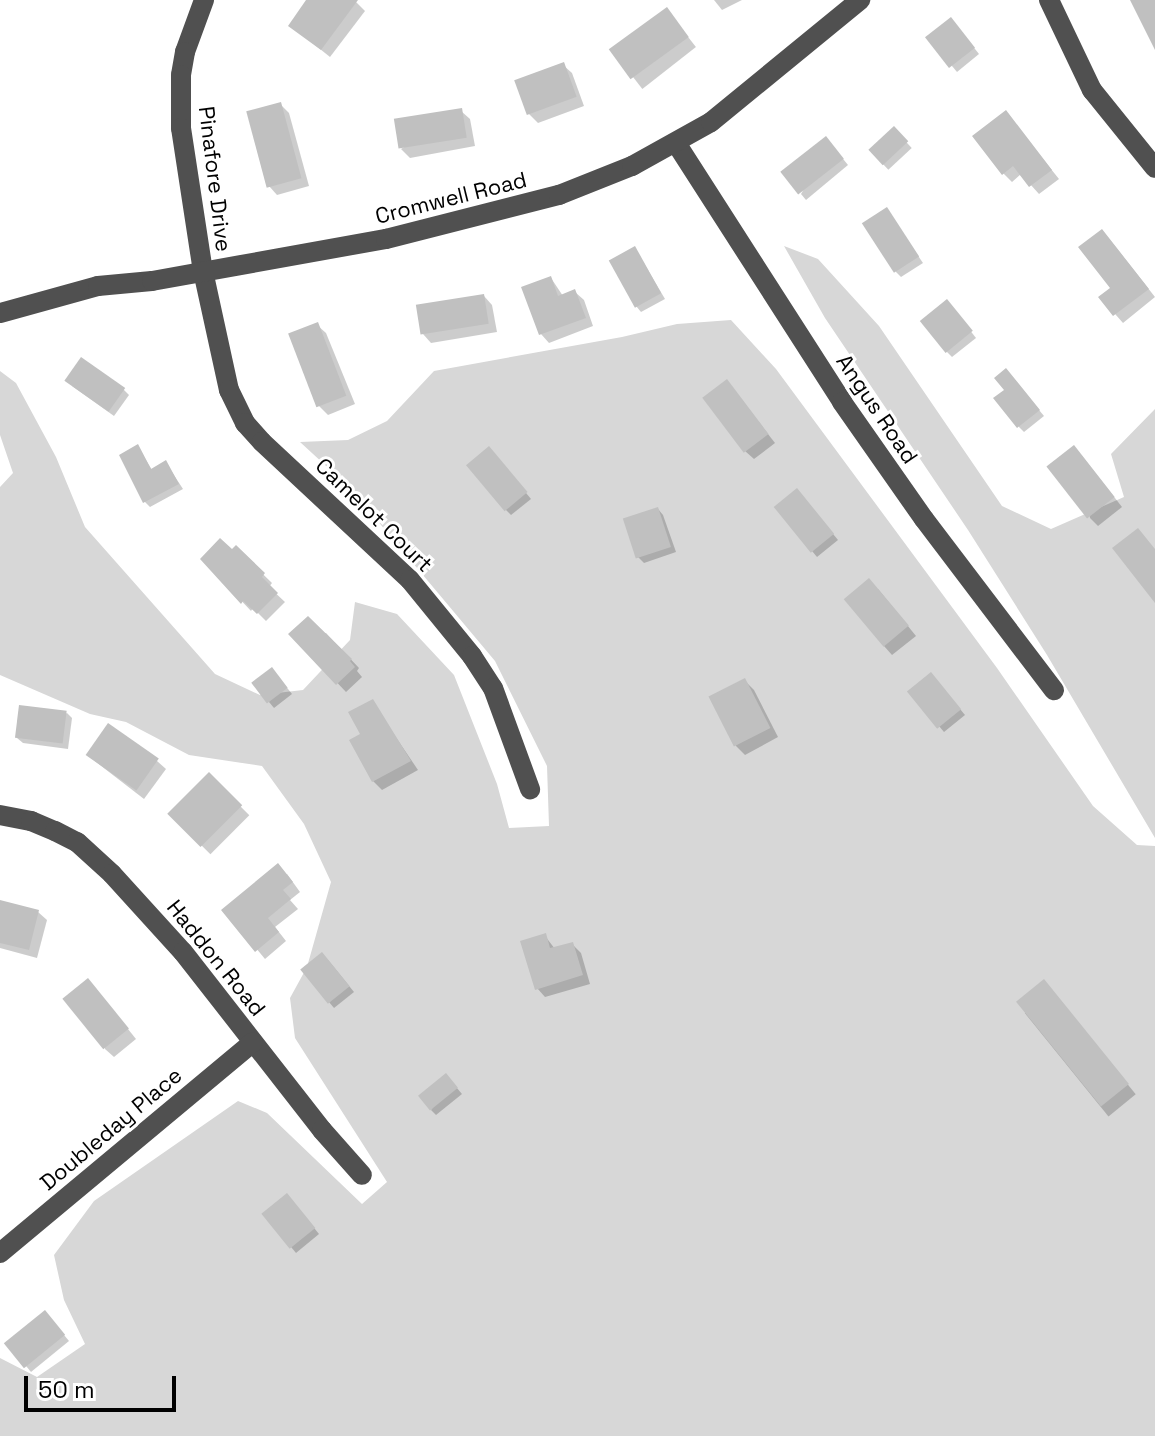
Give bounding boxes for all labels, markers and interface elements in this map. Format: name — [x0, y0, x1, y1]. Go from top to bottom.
street label: Pinafore Drive — [193, 105, 237, 253]
street label: Cromwell Road — [372, 166, 530, 230]
street label: Angus Road — [831, 349, 923, 469]
street label: Camelot Court — [310, 452, 438, 578]
street label: Haddon Road — [161, 895, 271, 1021]
street label: Doubleday Place — [35, 1062, 187, 1196]
scale bar — [28, 1360, 180, 1410]
text: 50 m — [38, 1374, 95, 1405]

